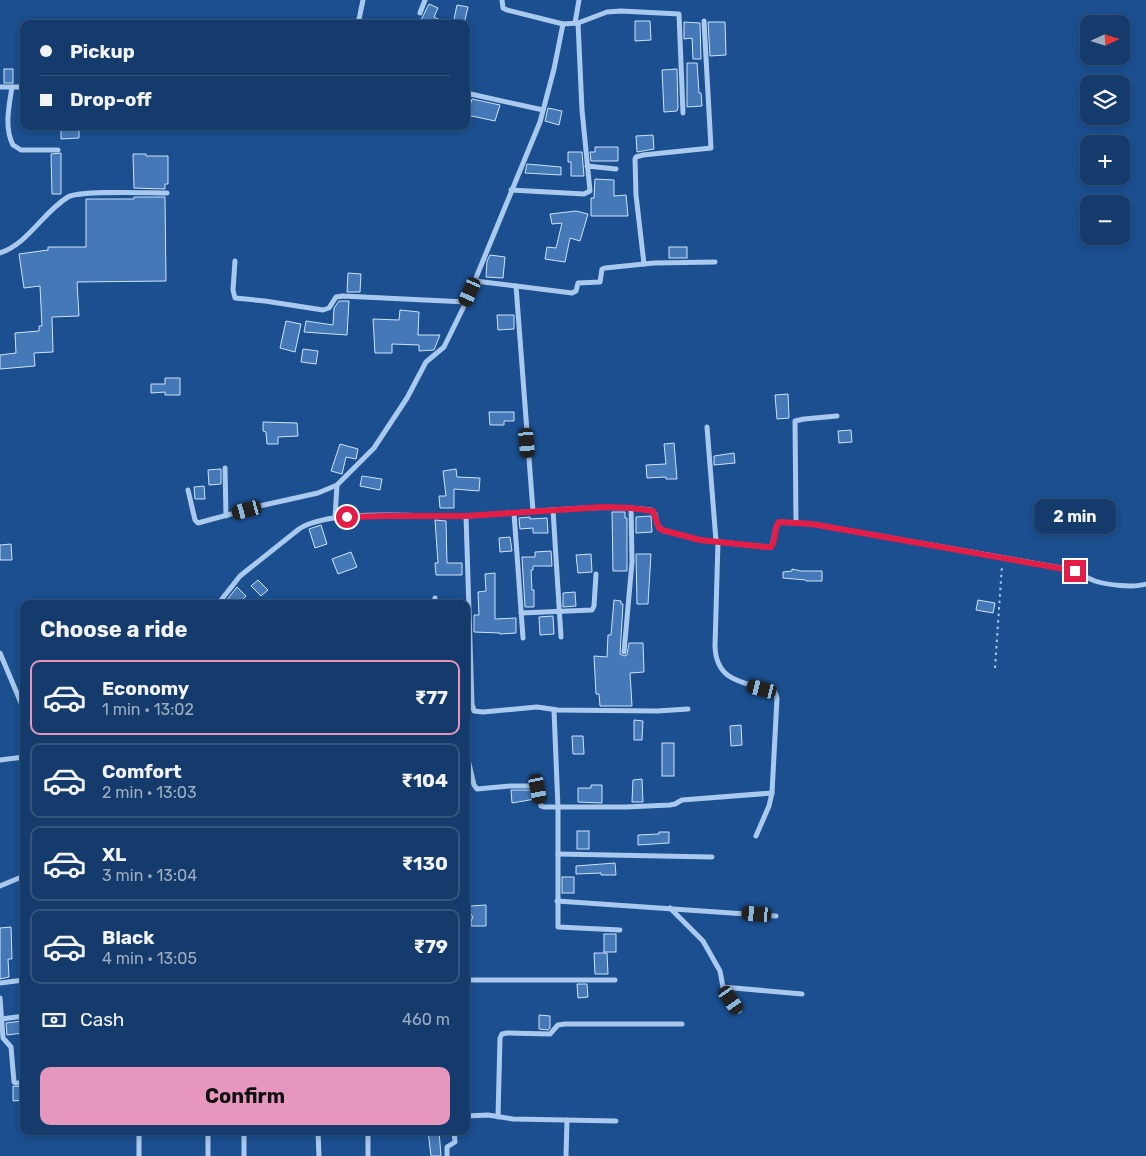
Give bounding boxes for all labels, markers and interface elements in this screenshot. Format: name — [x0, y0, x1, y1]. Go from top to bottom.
north arrow — [1080, 15, 1130, 65]
map controls — [1080, 15, 1130, 245]
text: Pickup — [70, 40, 135, 63]
button: layers — [1080, 75, 1130, 125]
text: Drop-off — [70, 88, 152, 111]
button: + — [1080, 135, 1130, 185]
button: − — [1080, 195, 1130, 245]
car — [457, 275, 482, 309]
car — [518, 427, 535, 459]
callout: 2 min — [1034, 498, 1116, 534]
car — [230, 499, 263, 521]
route start — [336, 506, 358, 528]
text: 2 min — [1053, 507, 1097, 526]
route end — [1064, 560, 1086, 582]
text: Choose a ride — [40, 616, 187, 643]
icon: car — [42, 675, 87, 720]
text: Economy — [102, 677, 189, 700]
car — [745, 678, 778, 700]
text: ₹77 — [415, 686, 448, 709]
text: 1 min · 13:02 — [102, 700, 194, 719]
icon: car — [42, 758, 87, 803]
text: Comfort — [102, 760, 182, 783]
text: ₹104 — [401, 769, 448, 792]
car — [527, 773, 548, 805]
text: 2 min · 13:03 — [102, 783, 197, 802]
icon: car — [42, 841, 87, 886]
text: XL — [102, 843, 126, 866]
text: ₹130 — [402, 852, 448, 875]
text: 3 min · 13:04 — [102, 866, 197, 885]
car — [741, 905, 772, 923]
icon: car — [42, 924, 87, 969]
text: Black — [102, 926, 154, 949]
text: ₹79 — [414, 935, 448, 958]
text: 4 min · 13:05 — [102, 949, 197, 968]
car — [716, 983, 745, 1017]
icon: cash — [40, 1006, 68, 1034]
text: Cash — [80, 1008, 124, 1031]
text: 460 m — [402, 1010, 450, 1029]
button: Confirm — [40, 1067, 450, 1125]

